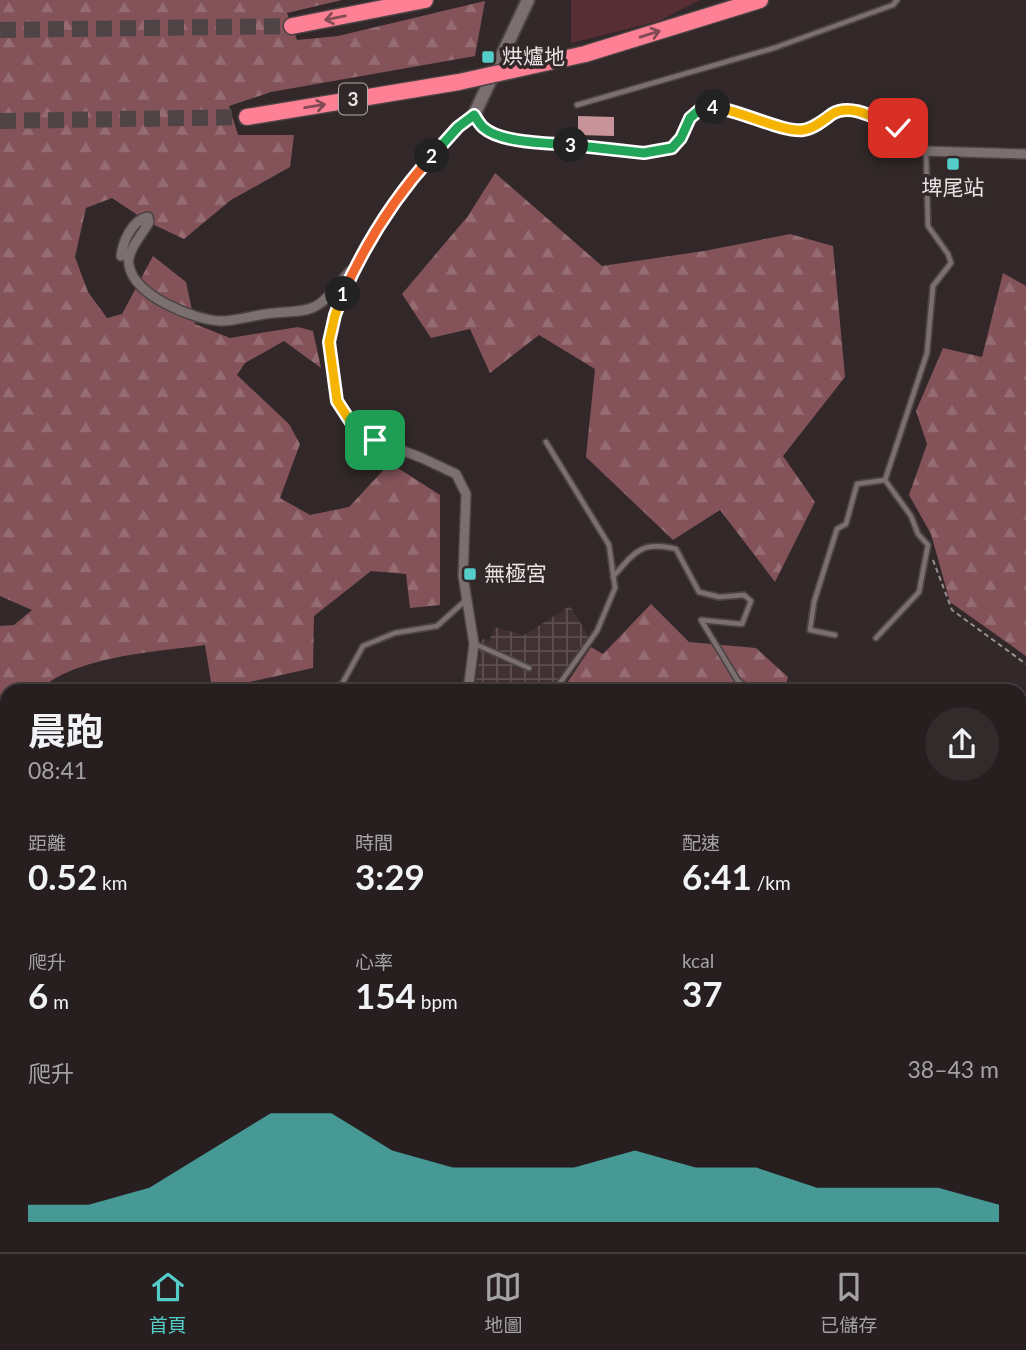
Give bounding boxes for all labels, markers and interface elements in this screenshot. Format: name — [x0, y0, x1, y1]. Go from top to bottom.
one-way arrow — [324, 12, 347, 25]
one-way arrow — [639, 27, 661, 40]
place label: 烘爐地 — [502, 43, 565, 68]
marker: 烘爐地 — [480, 49, 496, 65]
road number: 3 — [339, 83, 367, 114]
pin: 4 — [696, 90, 730, 124]
text: 4 — [707, 95, 718, 118]
pin — [868, 98, 928, 158]
one-way arrow — [303, 99, 325, 112]
icon: check — [879, 109, 917, 147]
pin: 3 — [554, 128, 588, 162]
text: 3 — [565, 133, 576, 156]
pin: 2 — [414, 138, 450, 174]
text: 2 — [426, 144, 437, 167]
marker: 埤尾站 — [945, 156, 961, 172]
place label: 埤尾站 — [922, 174, 985, 199]
pin: 1 — [326, 276, 360, 312]
text: 1 — [337, 282, 348, 305]
pin — [345, 410, 405, 470]
icon: arrive — [356, 421, 394, 459]
place label: 無極宮 — [484, 560, 547, 585]
marker: 無極宮 — [462, 566, 478, 582]
text: 晨跑 — [28, 707, 104, 753]
button: share — [925, 707, 999, 781]
text: 08:41 — [28, 756, 87, 784]
text: 距離 — [28, 831, 66, 854]
text: 時間 — [355, 831, 393, 854]
text: 配速 — [682, 831, 720, 854]
text: 0.52 — [28, 855, 97, 897]
text: 3:29 — [355, 855, 425, 897]
text: 6:41 — [682, 855, 752, 897]
text: km — [97, 871, 127, 894]
text: /km — [752, 871, 791, 894]
text: kcal — [682, 949, 714, 972]
text: 爬升 — [28, 950, 66, 973]
text: 心率 — [355, 950, 393, 973]
text: 37 — [682, 972, 723, 1014]
text: 6 — [28, 974, 48, 1016]
text: 154 — [355, 974, 416, 1016]
text: m — [48, 990, 69, 1013]
text: bpm — [416, 990, 458, 1013]
text: 38–43 m — [907, 1055, 999, 1083]
text: 爬升 — [28, 1059, 74, 1087]
tab: 首頁 — [149, 1268, 187, 1337]
tab: 地圖 — [484, 1268, 522, 1337]
tab: 已儲存 — [820, 1268, 877, 1337]

